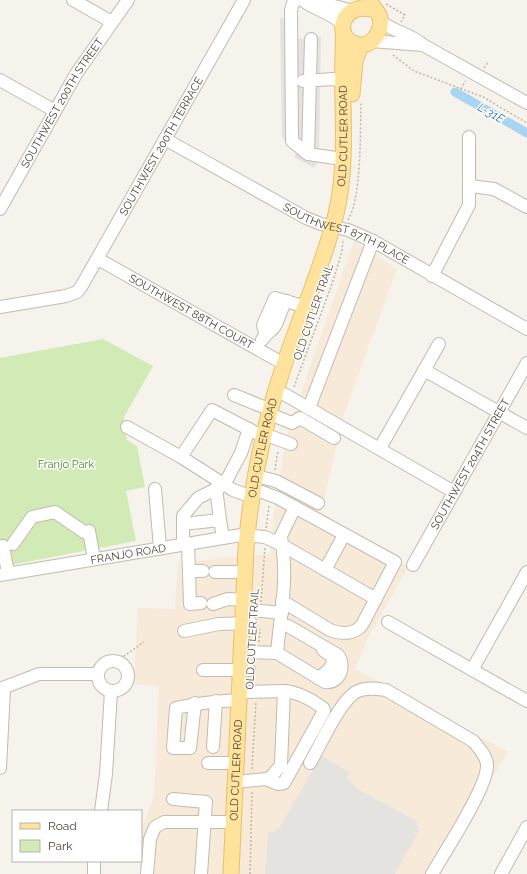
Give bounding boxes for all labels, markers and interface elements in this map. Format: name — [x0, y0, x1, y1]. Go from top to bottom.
street label: SOUTHWEST 200TH STREET — [19, 35, 106, 170]
street label: SOUTHWEST 200TH TERRACE — [117, 75, 206, 218]
street label: OLD CUTLER ROAD — [335, 85, 350, 187]
water label: L-31E — [475, 100, 508, 127]
street label: SOUTHWEST 87TH PLACE — [281, 201, 412, 267]
street label: OLD CUTLER TRAIL — [291, 262, 336, 362]
street label: SOUTHWEST 88TH COURT — [126, 272, 256, 352]
street label: SOUTHWEST 204TH STREET — [428, 396, 513, 532]
street label: OLD CUTLER ROAD — [246, 397, 280, 499]
park label: Franjo Park — [38, 458, 94, 471]
street label: FRANJO ROAD — [90, 542, 167, 567]
street label: OLD CUTLER TRAIL — [243, 588, 262, 690]
street label: OLD CUTLER ROAD — [227, 719, 245, 821]
legend — [12, 810, 142, 862]
text: Road — [48, 819, 77, 833]
text: Park — [48, 839, 73, 853]

